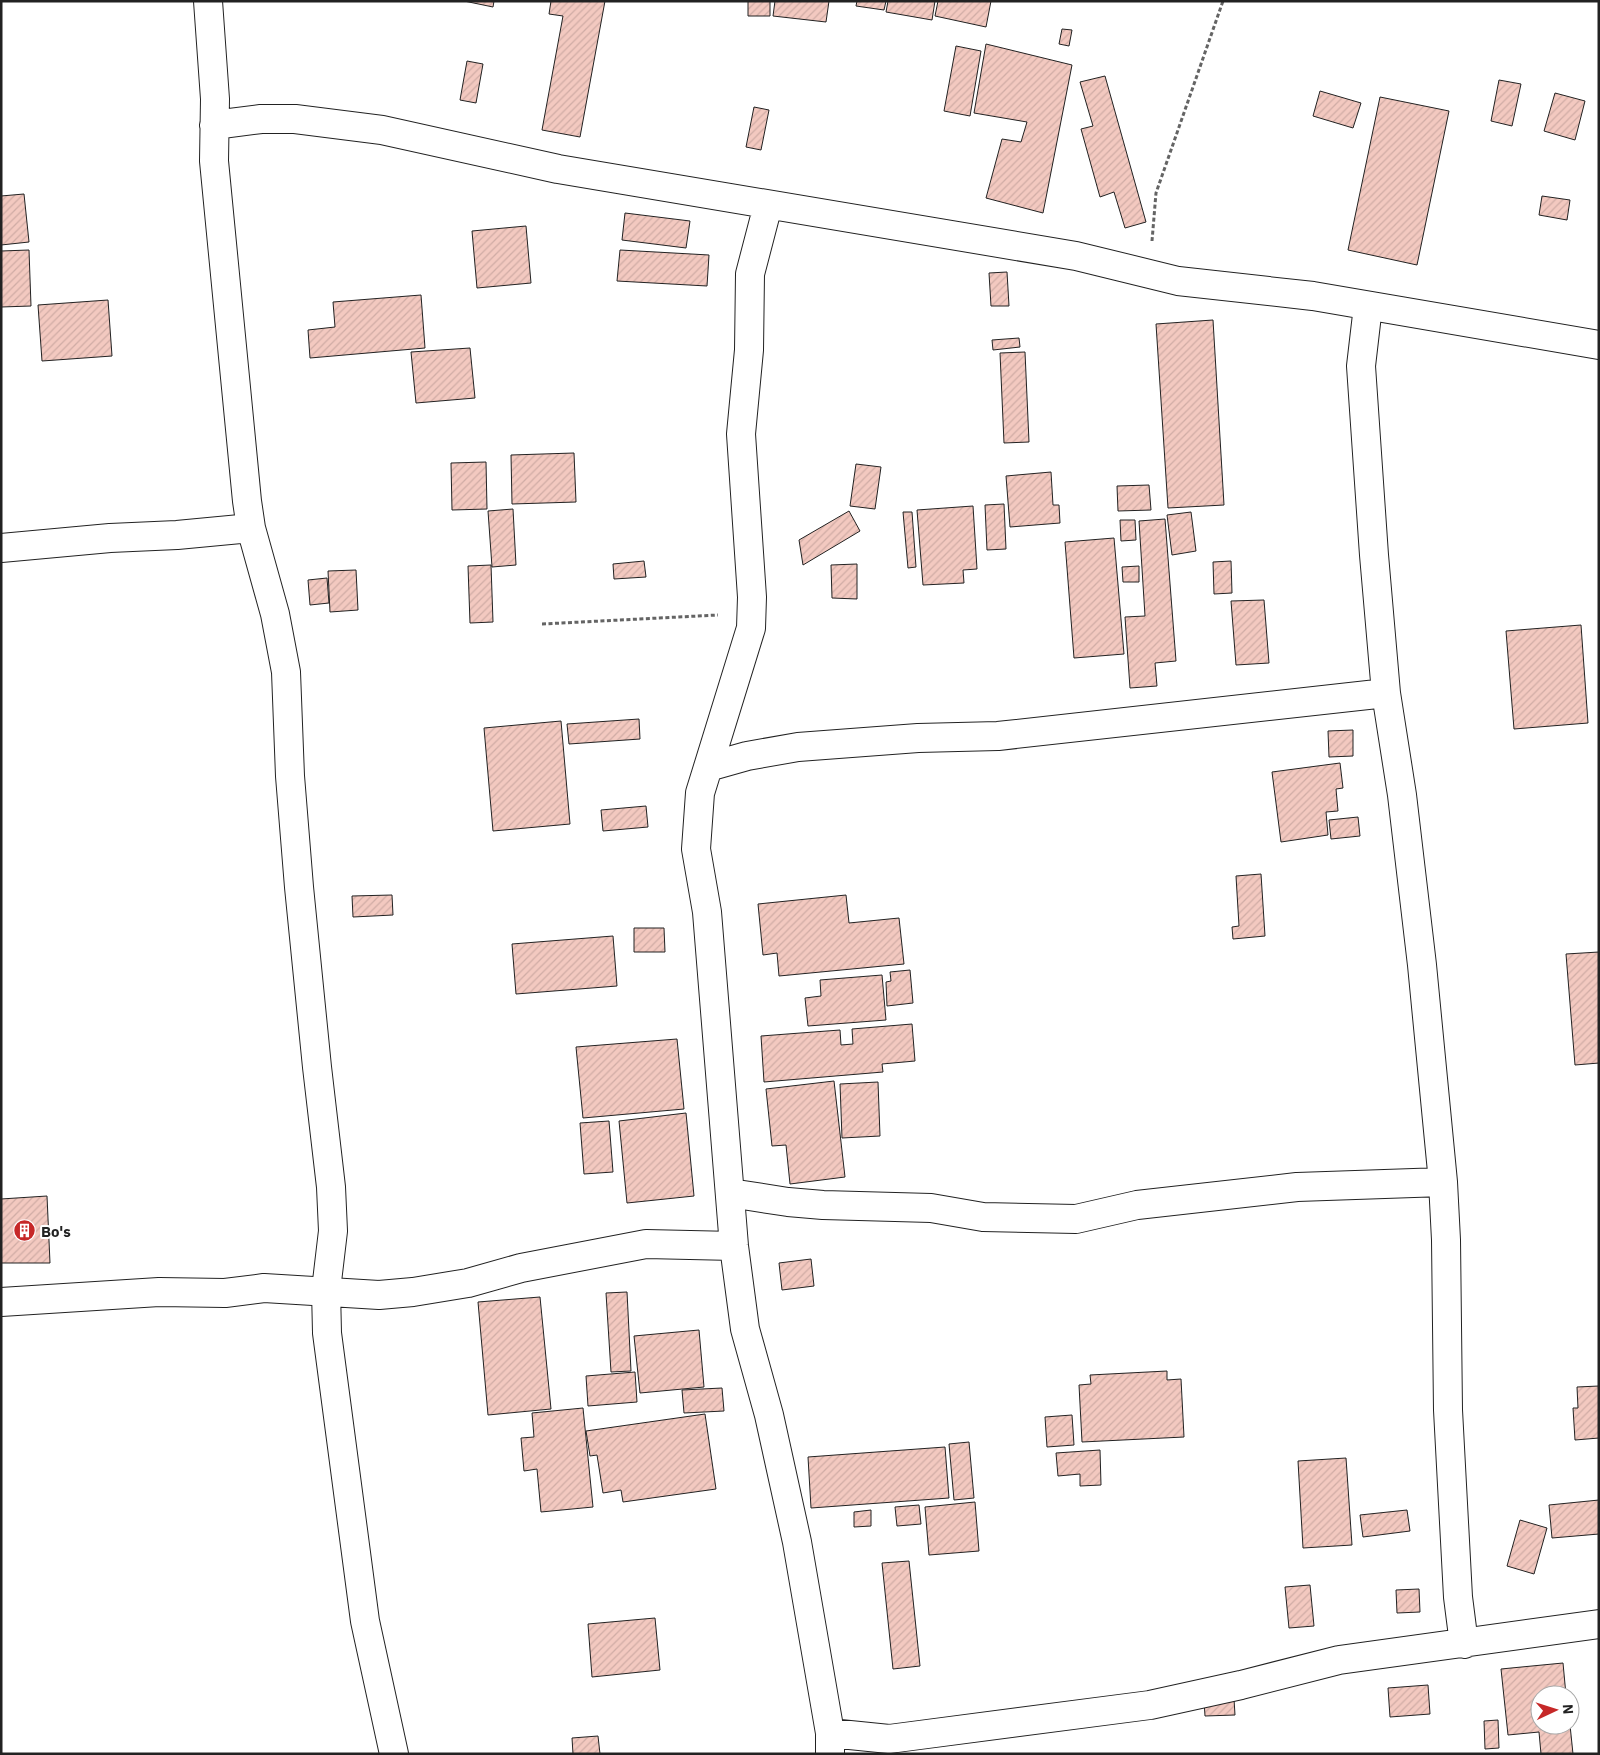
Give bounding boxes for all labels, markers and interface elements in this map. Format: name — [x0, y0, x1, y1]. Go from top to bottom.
building icon: Bo's — [13, 1219, 37, 1243]
place label: Bo's — [41, 1222, 71, 1241]
north arrow — [1530, 1685, 1580, 1735]
text: N — [1559, 1703, 1577, 1715]

